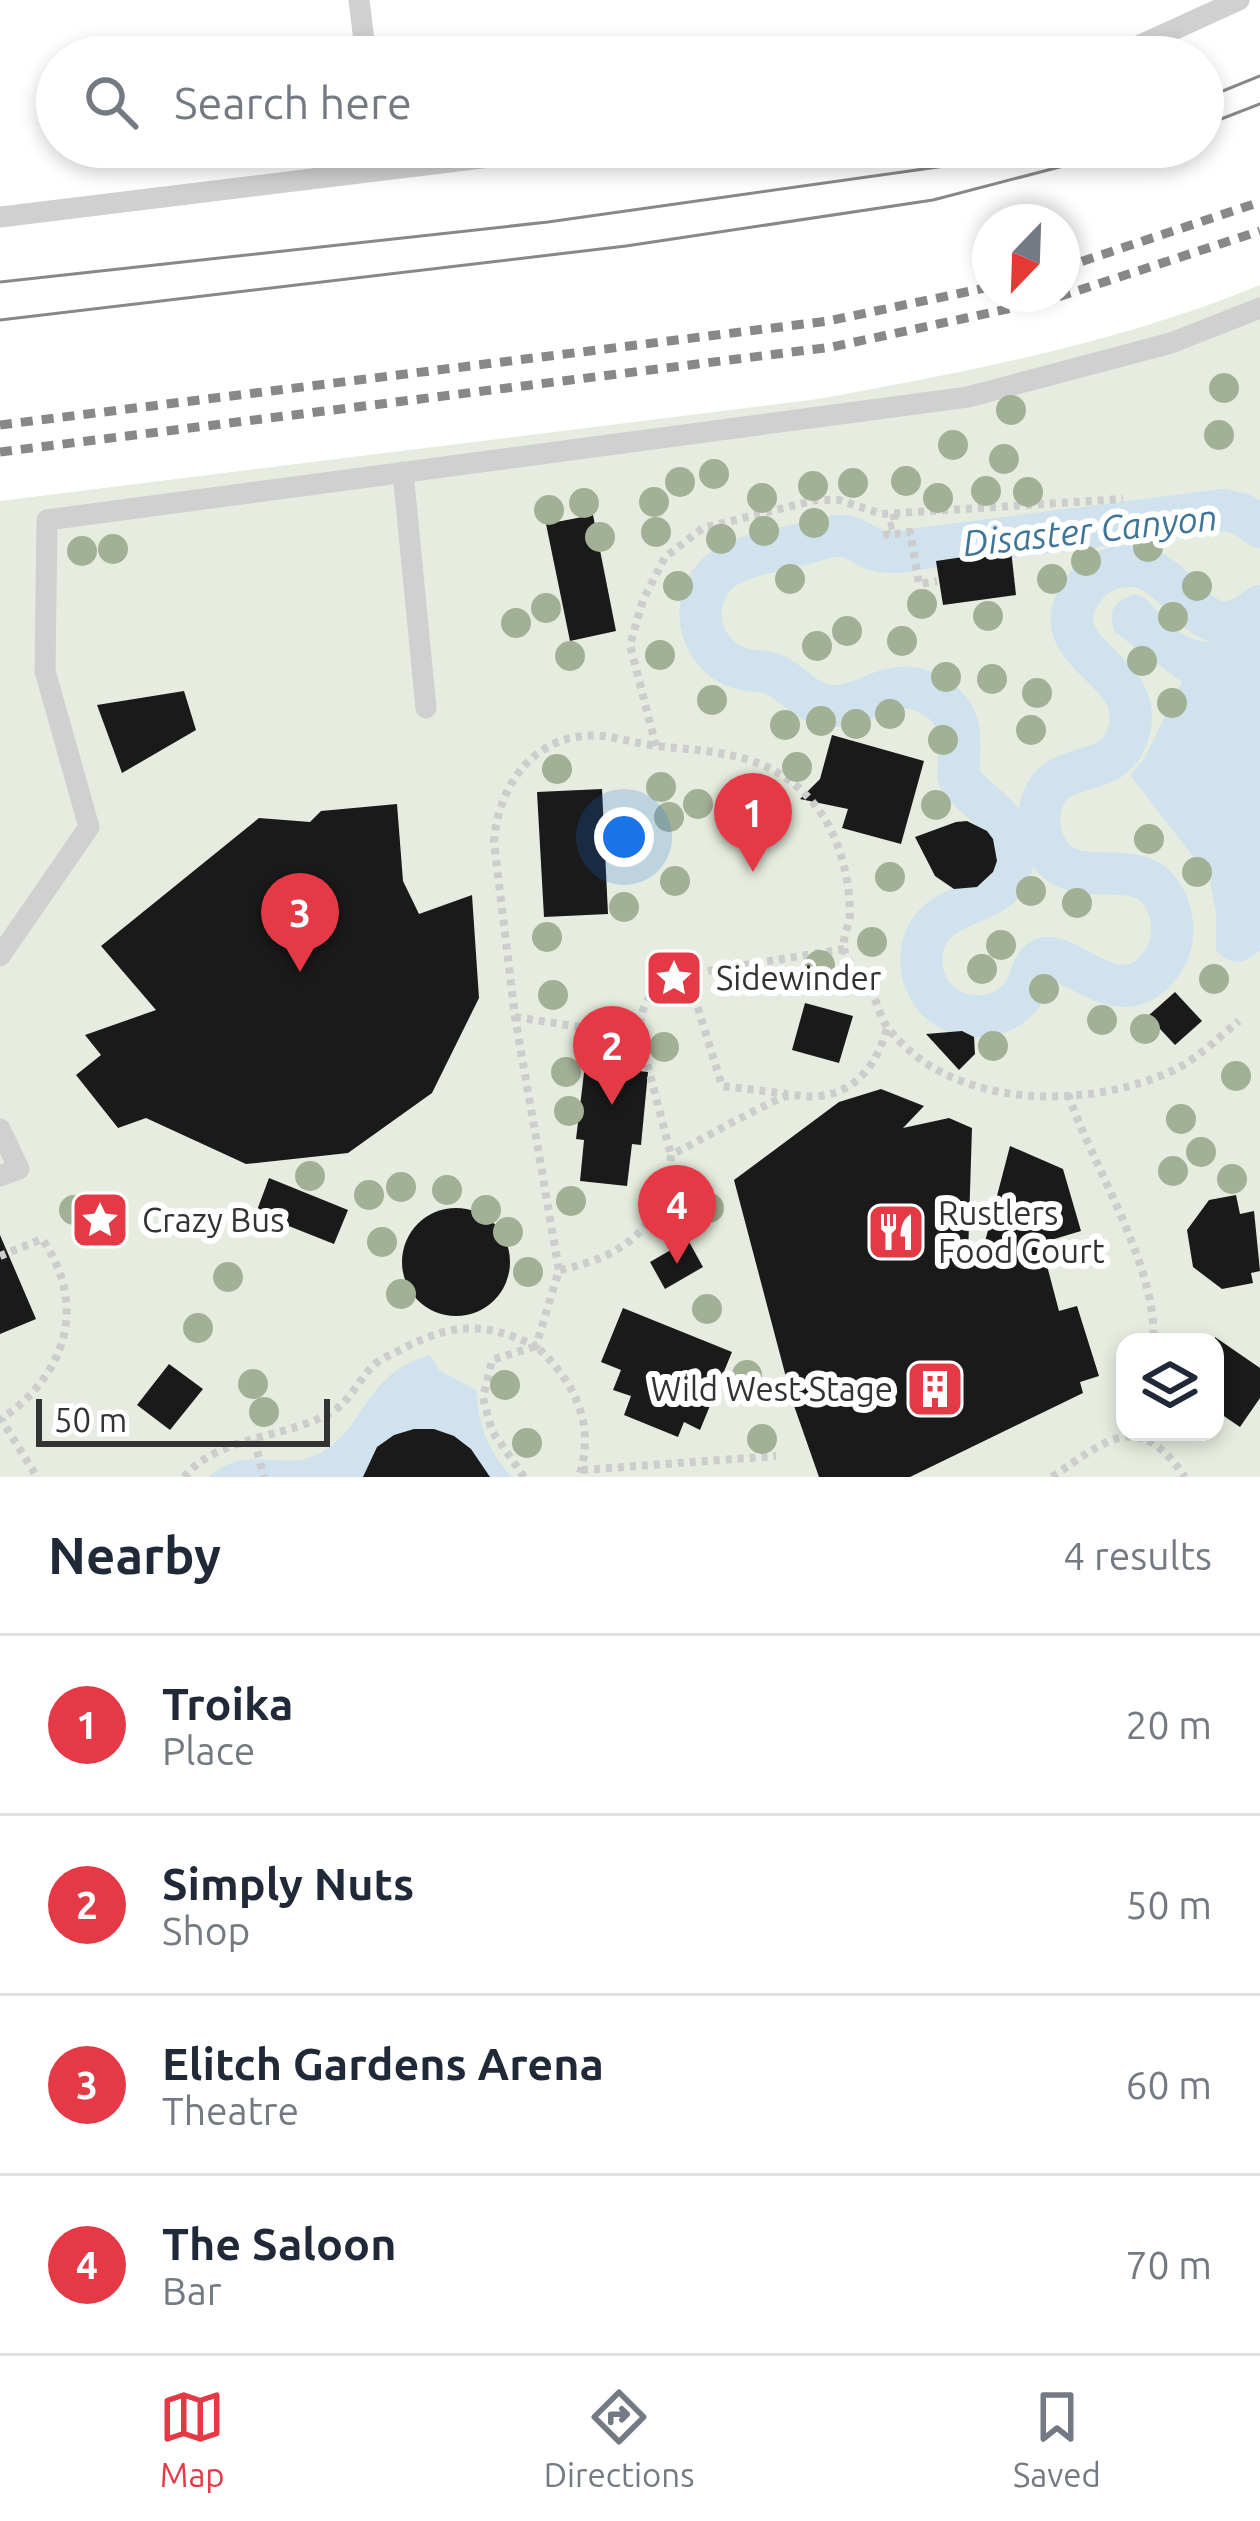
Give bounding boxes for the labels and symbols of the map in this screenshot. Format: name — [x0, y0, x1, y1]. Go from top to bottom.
north arrow — [972, 204, 1080, 312]
water label: Disaster Canyon — [961, 496, 1219, 563]
pin: 1 — [714, 773, 792, 872]
your location — [594, 807, 654, 867]
pin: 3 — [261, 873, 339, 972]
place icon: Sidewinder — [643, 947, 705, 1009]
place label: Sidewinder — [716, 959, 882, 996]
pin: 2 — [573, 1006, 651, 1105]
pin: 4 — [638, 1165, 716, 1264]
place icon: Crazy Bus — [69, 1189, 131, 1251]
place label: Rustlers Food Court — [938, 1194, 1105, 1269]
place label: Crazy Bus — [142, 1201, 285, 1238]
restaurant icon: Rustlers Food Court — [865, 1201, 927, 1263]
building icon: Wild West Stage — [904, 1358, 966, 1420]
place label: Wild West Stage — [651, 1370, 893, 1407]
scale bar — [36, 1393, 330, 1446]

